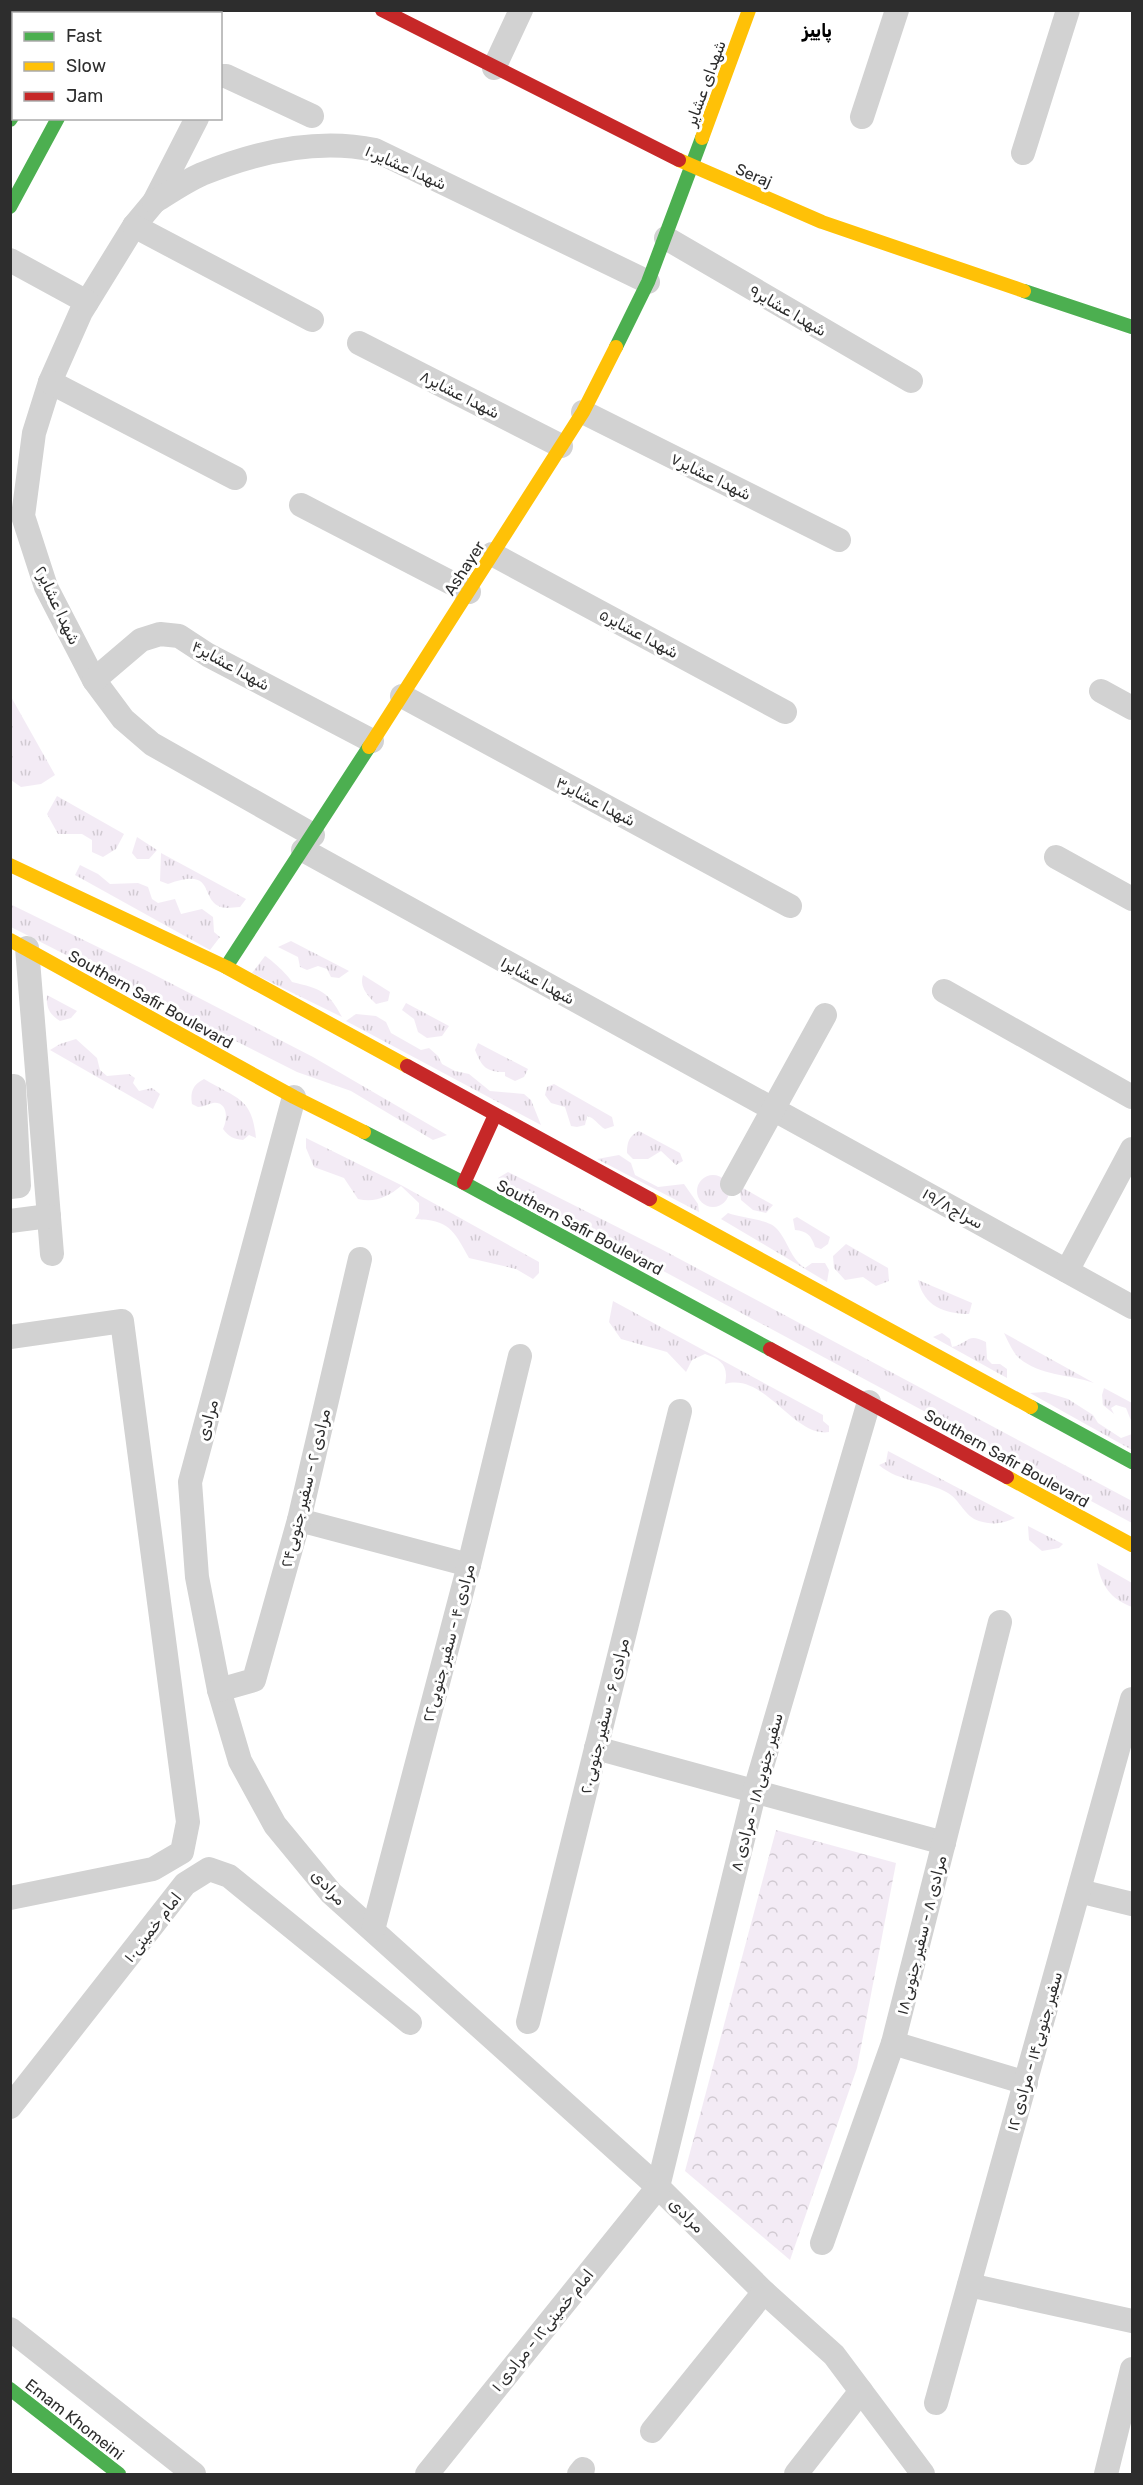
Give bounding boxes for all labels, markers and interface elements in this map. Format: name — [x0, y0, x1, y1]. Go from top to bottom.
legend — [12, 12, 222, 120]
district label: پاییز — [801, 20, 832, 43]
text: Fast — [66, 25, 102, 47]
street label: شهدای عشایر — [681, 38, 731, 130]
text: Slow — [66, 55, 106, 77]
text: Jam — [66, 85, 103, 107]
street label: شهدا عشایر۱۰ — [362, 141, 449, 195]
street label: Seraj — [733, 159, 775, 192]
street label: شهدا عشایر۹ — [745, 281, 830, 341]
street label: شهدا عشایر۸ — [416, 366, 503, 424]
street label: شهدا عشایر۷ — [667, 449, 754, 505]
street label: Ashayer — [440, 538, 489, 599]
street label: شهدا عشایر۲ — [30, 563, 84, 648]
street label: شهدا عشایر۵ — [595, 605, 682, 663]
street label: شهدا عشایر۴ — [188, 636, 273, 695]
street label: شهدا عشایر۳ — [552, 773, 639, 831]
street label: Southern Safir Boulevard — [65, 946, 236, 1053]
street label: شهدا عشایر۱ — [497, 952, 578, 1009]
street label: Southern Safir Boulevard — [493, 1176, 666, 1279]
street label: سراج۱۹/۸ — [918, 1184, 987, 1235]
street label: مرادی — [193, 1397, 223, 1443]
street label: Southern Safir Boulevard — [921, 1405, 1092, 1512]
street label: مرادی ۲ - سفیر جنوبی۲۴ — [277, 1407, 335, 1570]
street label: مرادی ۴ - سفیر جنوبی۲۲ — [418, 1562, 480, 1724]
street label: مرادی ۶ - سفیر جنوبی۲۰ — [576, 1636, 634, 1796]
street label: سفیر جنوبی۱۸ - مرادی ۸ — [726, 1711, 788, 1874]
street label: مرادی ۸ - سفیر جنوبی۱۸ — [893, 1853, 951, 2017]
street label: مرادی — [307, 1866, 350, 1910]
street label: امام خمینی۱۰ — [119, 1889, 186, 1966]
street label: سفیر جنوبی۱۴ - مرادی ۱۲ — [1003, 1969, 1067, 2133]
street label: مرادی — [664, 2194, 708, 2238]
street label: امام خمینی۱۲ - مرادی ۱ — [487, 2265, 598, 2396]
street label: Emam Khomeini — [22, 2375, 128, 2464]

